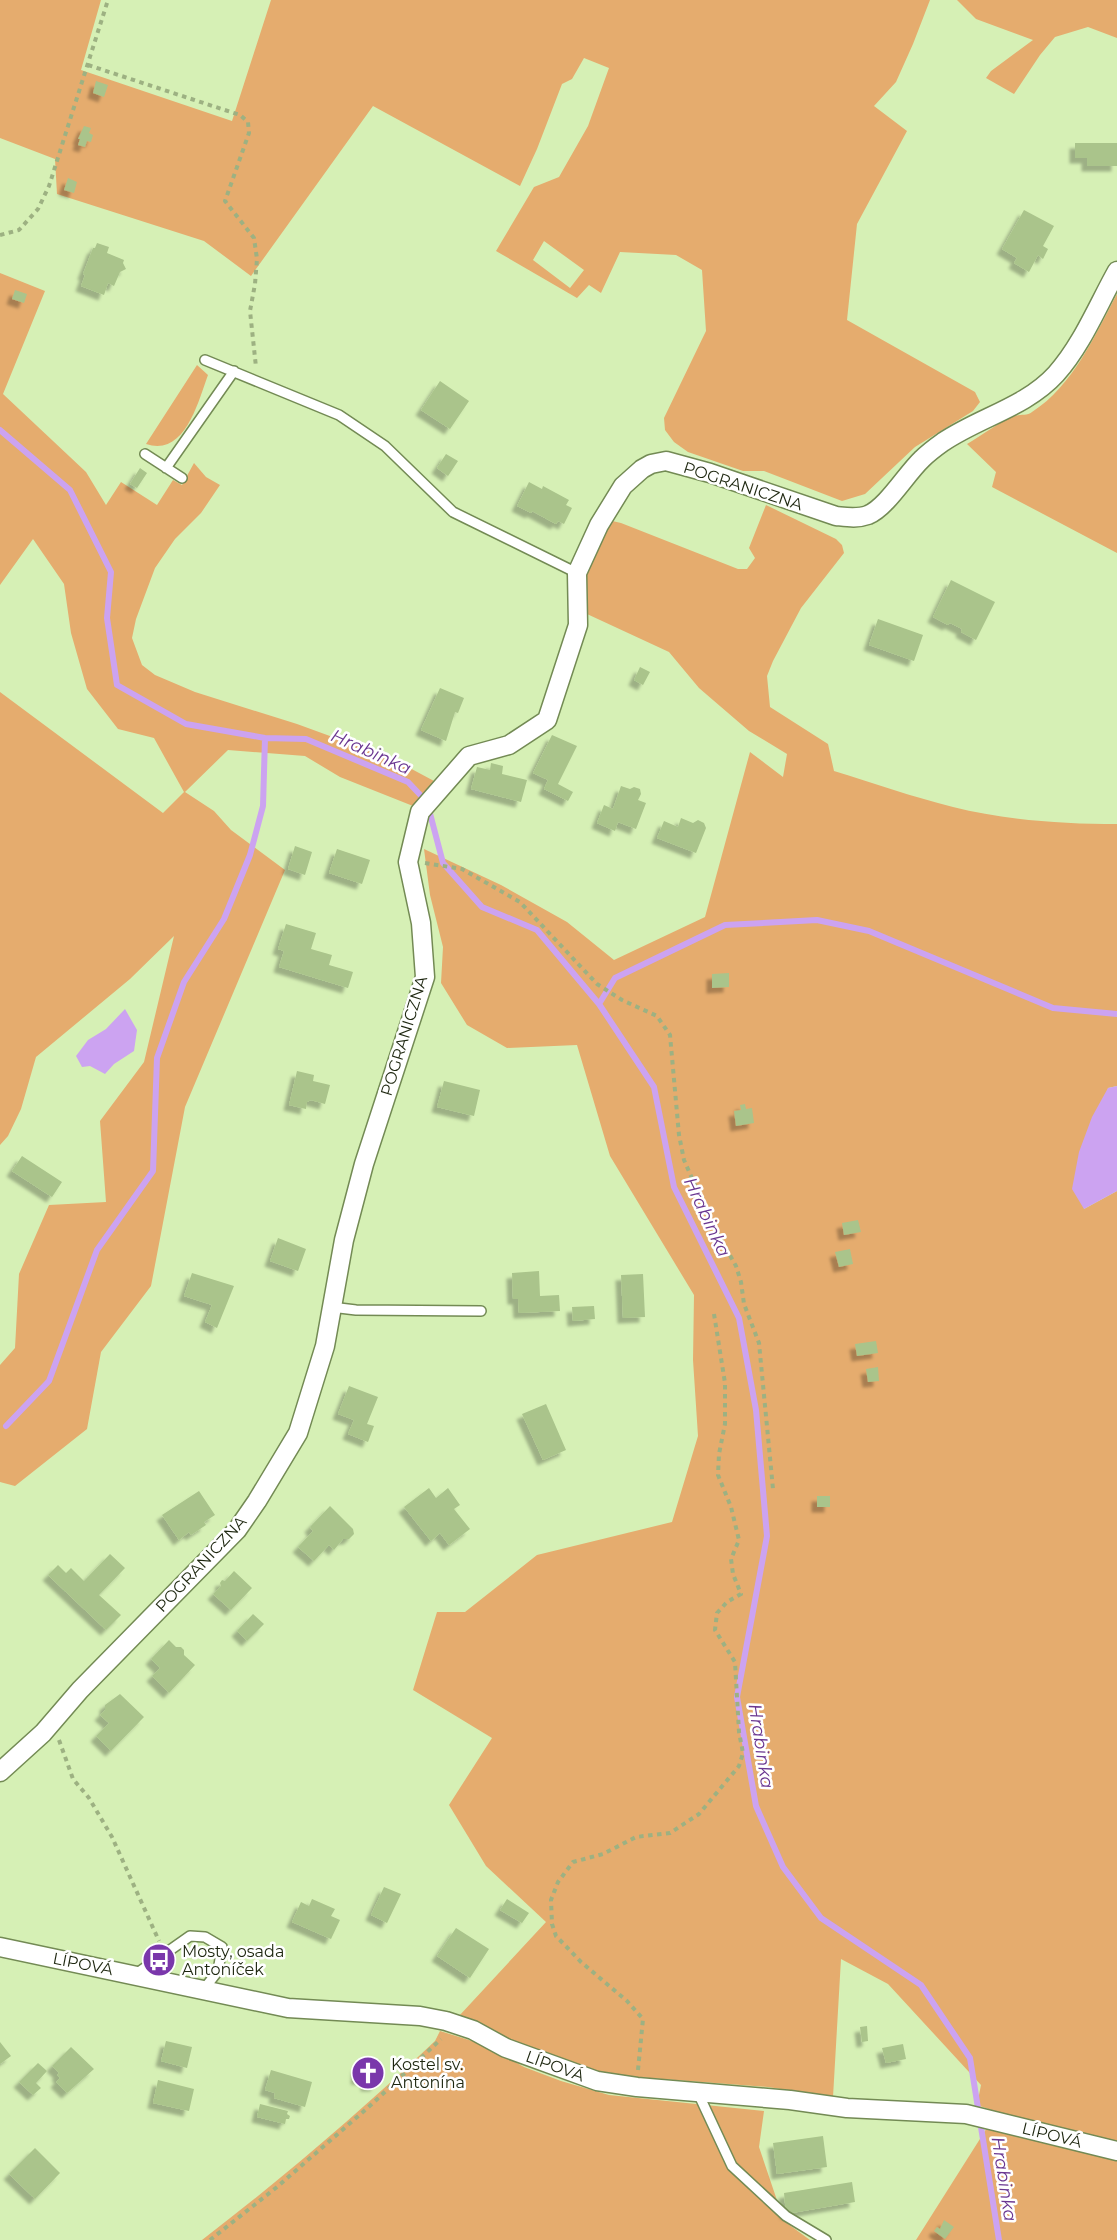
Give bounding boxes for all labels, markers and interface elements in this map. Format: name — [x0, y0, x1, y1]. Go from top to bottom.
street label: POGRANICZNA — [681, 458, 806, 514]
water label: Hrabinka — [327, 725, 415, 779]
street label: POGRANICZNA — [377, 973, 431, 1098]
water label: Hrabinka — [679, 1174, 735, 1260]
street label: POGRANICZNA — [152, 1512, 251, 1616]
water label: Hrabinka — [743, 1702, 779, 1790]
bus stop icon: Mosty, osada Antoníček — [141, 1942, 177, 1978]
place label: Mosty, osada Antoníček — [182, 1942, 284, 1979]
street label: LÍPOVÁ — [51, 1949, 115, 1979]
street label: LÍPOVÁ — [523, 2047, 587, 2086]
church icon: Kostel sv. Antonína — [350, 2055, 386, 2091]
place label: Kostel sv. Antonína — [391, 2055, 465, 2092]
street label: LÍPOVÁ — [1020, 2118, 1084, 2152]
water label: Hrabinka — [986, 2135, 1022, 2223]

